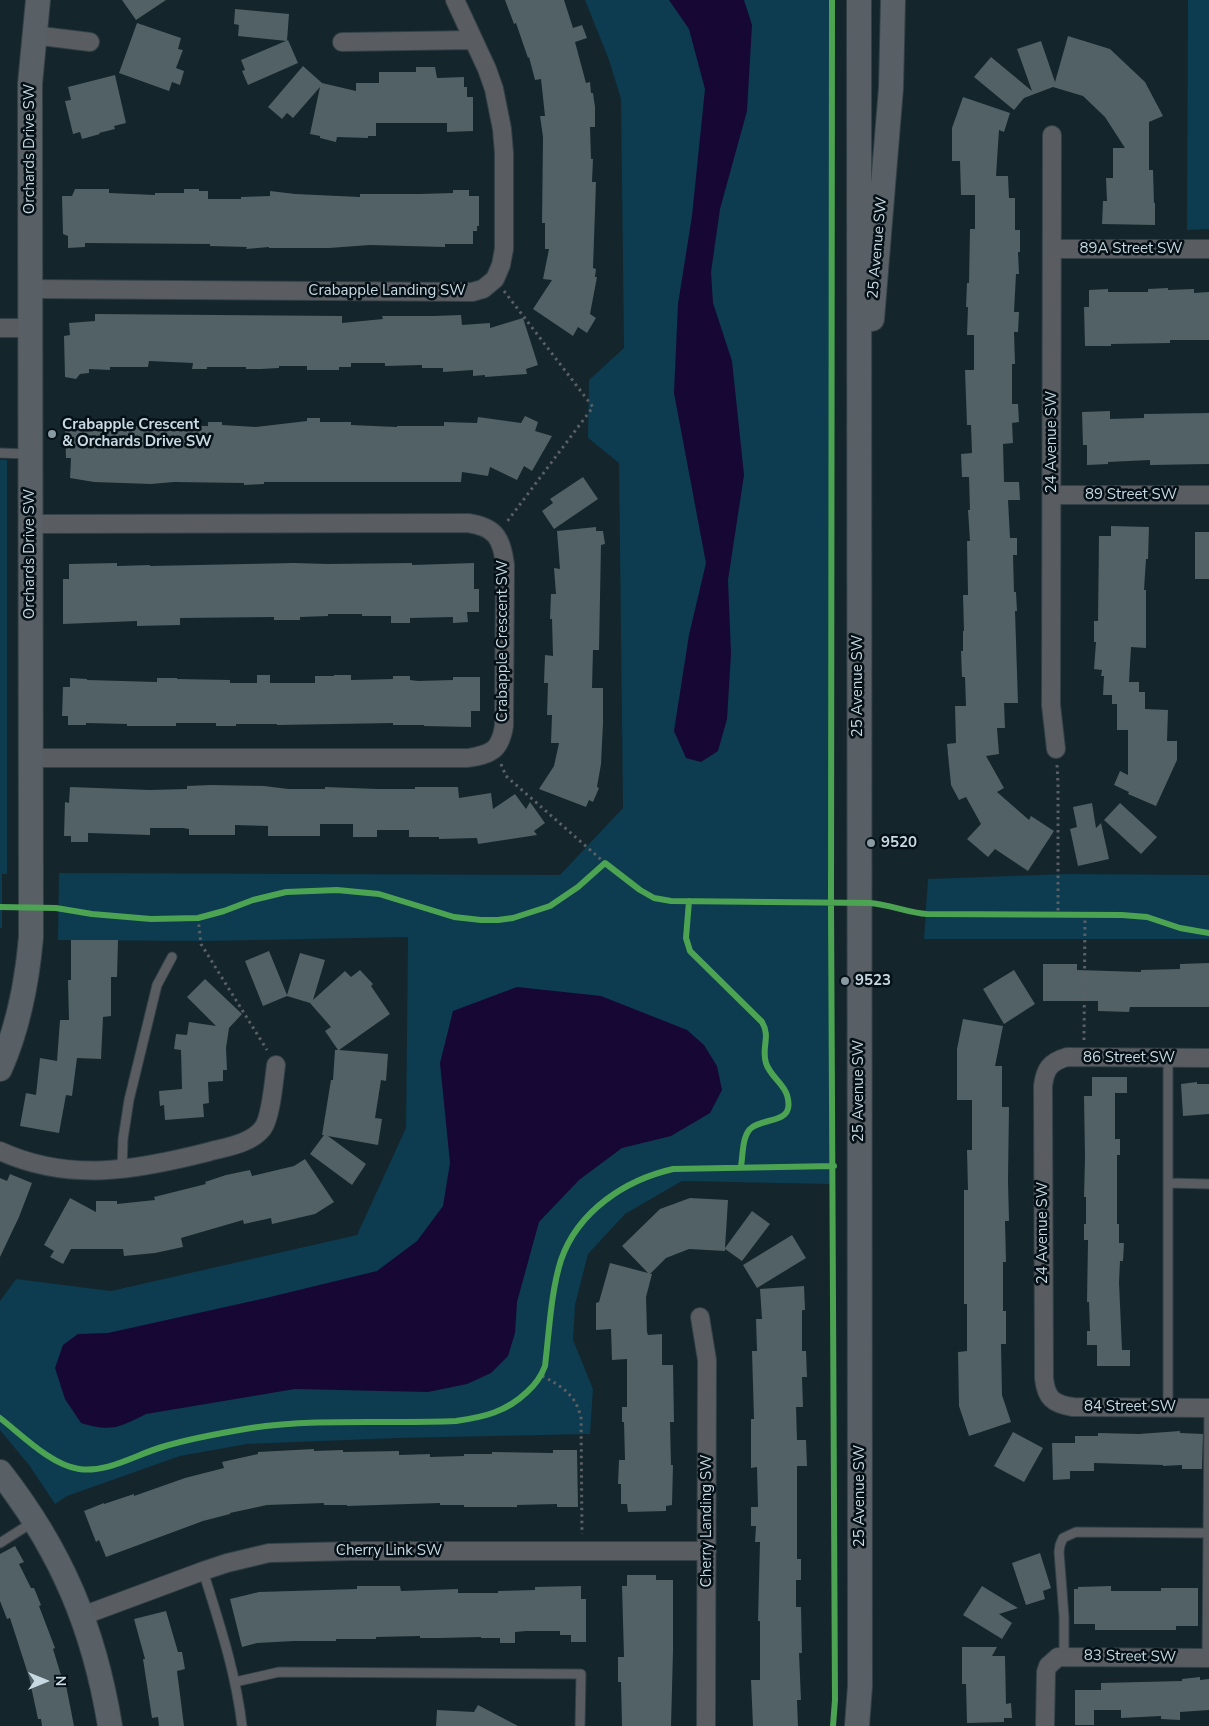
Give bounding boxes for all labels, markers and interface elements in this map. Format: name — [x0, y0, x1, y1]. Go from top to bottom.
street label: Orchards Drive SW — [21, 84, 39, 214]
street label: 25 Avenue SW — [865, 196, 891, 300]
street label: 89A Street SW — [1079, 240, 1183, 258]
street label: Crabapple Landing SW — [308, 282, 466, 300]
street label: 24 Avenue SW — [1043, 391, 1061, 493]
place label: Crabapple Crescent & Orchards Drive SW — [62, 416, 212, 451]
marker: Crabapple Crescent & Orchards Drive SW — [46, 428, 58, 440]
street label: 89 Street SW — [1085, 486, 1177, 504]
street label: Orchards Drive SW — [21, 489, 39, 619]
street label: Crabapple Crescent SW — [494, 560, 512, 722]
street label: 25 Avenue SW — [849, 635, 867, 737]
place label: 9520 — [881, 834, 917, 852]
marker: 9520 — [865, 837, 877, 849]
place label: 9523 — [855, 972, 891, 990]
marker: 9523 — [839, 975, 851, 987]
street label: 25 Avenue SW — [850, 1040, 868, 1142]
street label: 86 Street SW — [1083, 1049, 1175, 1067]
street label: 24 Avenue SW — [1034, 1182, 1052, 1284]
street label: 84 Street SW — [1084, 1398, 1176, 1416]
street label: 25 Avenue SW — [851, 1445, 869, 1547]
street label: Cherry Landing SW — [698, 1455, 716, 1587]
street label: Cherry Link SW — [336, 1542, 442, 1560]
street label: 83 Street SW — [1084, 1647, 1176, 1667]
north arrow — [20, 1656, 70, 1706]
text: N — [51, 1676, 70, 1686]

